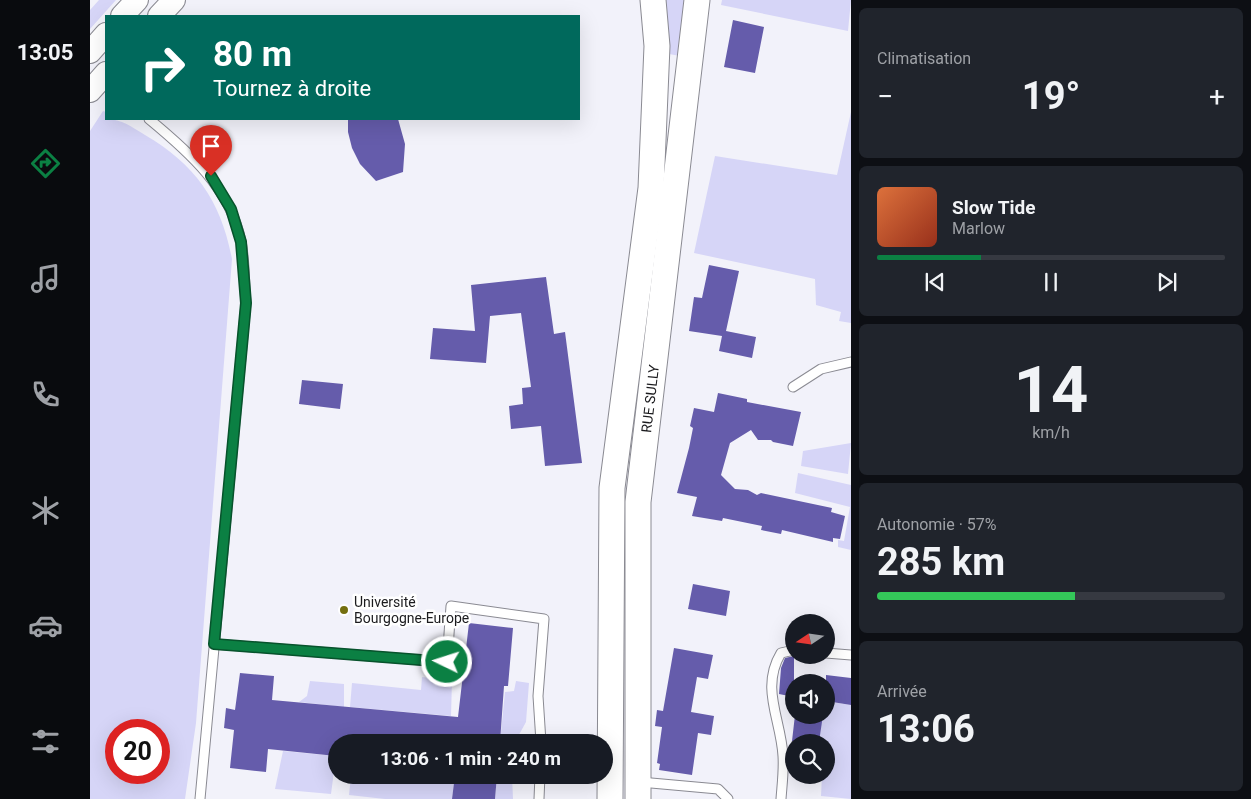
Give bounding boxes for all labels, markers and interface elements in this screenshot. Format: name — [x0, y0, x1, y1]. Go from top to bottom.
text: 80 m — [213, 34, 292, 75]
icon: right — [130, 35, 195, 100]
text: 13:05 — [17, 40, 73, 65]
text: Climatisation — [877, 49, 971, 68]
text: 19° — [1022, 74, 1080, 118]
text: Tournez à droite — [213, 76, 371, 101]
text: − — [877, 80, 893, 113]
text: + — [1209, 80, 1225, 113]
pin — [190, 125, 232, 176]
icon: arrive — [197, 132, 225, 160]
icon: directions — [28, 146, 63, 181]
text: Slow Tide — [952, 196, 1035, 219]
text: Marlow — [952, 219, 1005, 238]
icon: music — [28, 261, 63, 296]
icon: previous — [921, 268, 949, 296]
icon: pause — [1037, 268, 1065, 296]
icon: next — [1153, 268, 1181, 296]
text: 14 — [1014, 352, 1088, 428]
street label: RUE SULLY — [638, 363, 662, 434]
icon: phone — [28, 377, 63, 412]
text: km/h — [1032, 423, 1070, 442]
icon: climate — [28, 493, 63, 528]
text: Autonomie · 57% — [877, 515, 997, 534]
text: 285 km — [877, 540, 1005, 584]
place label: Université Bourgogne-Europe — [354, 594, 469, 626]
marker: Université Bourgogne-Europe — [338, 604, 350, 616]
icon: car — [28, 608, 63, 643]
north arrow — [785, 614, 835, 664]
map controls — [785, 614, 835, 784]
position arrow — [420, 635, 472, 687]
button: sound — [785, 674, 835, 724]
text: Arrivée — [877, 682, 927, 701]
text: 13:06 — [877, 707, 975, 751]
speed limit sign: 20 — [105, 719, 170, 784]
icon: filters — [28, 724, 63, 759]
button: search — [785, 734, 835, 784]
text: 13:06 · 1 min · 240 m — [380, 747, 561, 770]

